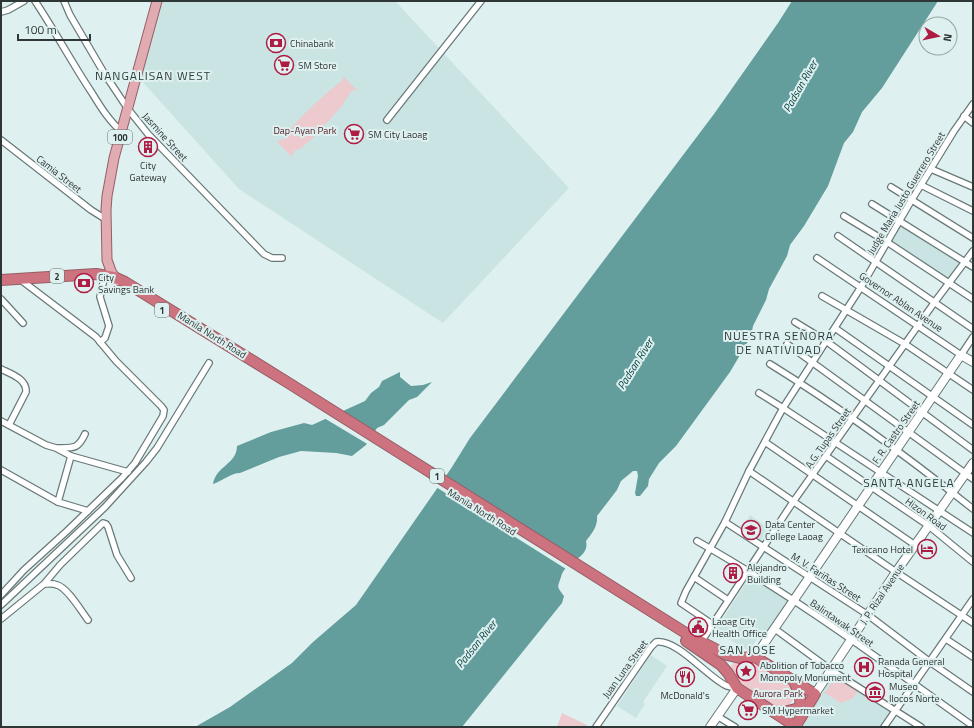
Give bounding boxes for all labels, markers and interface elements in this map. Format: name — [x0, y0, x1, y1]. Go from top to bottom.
scale bar — [18, 16, 90, 42]
north arrow — [918, 16, 958, 56]
text: 100 m — [24, 20, 57, 39]
bank icon: Chinabank — [265, 32, 287, 54]
text: N — [939, 33, 956, 43]
place label: Chinabank — [290, 36, 334, 51]
supermarket icon: SM Store — [273, 54, 295, 76]
water label: Padsan River — [779, 56, 822, 115]
place label: SM Store — [298, 58, 337, 73]
district label: NANGALISAN WEST — [95, 66, 211, 85]
street label: Jasmine Street — [139, 109, 191, 165]
park label: Dap-Ayan Park — [273, 123, 337, 138]
supermarket icon: SM City Laoag — [343, 123, 365, 145]
place label: SM City Laoag — [368, 127, 427, 142]
street label: Judge Maria Justo Guerrero Street — [863, 128, 949, 257]
road number: 100 — [108, 130, 132, 144]
building icon: City Gateway — [137, 136, 159, 158]
street label: Camia Street — [33, 151, 85, 197]
place label: City Gateway — [129, 158, 167, 185]
street label: Governor Ablan Avenue — [856, 268, 946, 336]
road number: 2 — [50, 269, 64, 283]
place label: City Savings Bank — [98, 270, 154, 297]
bank icon: City Savings Bank — [73, 272, 95, 294]
road number: 1 — [155, 303, 169, 317]
street label: Manila North Road — [175, 308, 249, 362]
district label: NUESTRA SEÑORA DE NATIVIDAD — [724, 326, 834, 359]
water label: Padsan River — [613, 334, 658, 392]
street label: F. R. Castro Street — [868, 397, 924, 467]
street label: A.G. Tupas Street — [801, 404, 855, 471]
road number: 1 — [430, 469, 444, 483]
district label: SANTA ANGELA — [863, 473, 955, 492]
street label: Manila North Road — [445, 485, 519, 539]
street label: Hizon Road — [902, 494, 950, 534]
place label: Data Center College Laoag — [765, 517, 823, 544]
school or university icon: Data Center College Laoag — [740, 519, 762, 541]
hotel icon: Texicano Hotel — [916, 538, 938, 560]
place label: Texicano Hotel — [852, 542, 913, 557]
street label: M. V. Fariñas Street — [788, 549, 864, 606]
place label: Alejandro Building — [747, 560, 787, 587]
street label: J. P. Rizal Avenue — [856, 561, 908, 627]
building icon: Alejandro Building — [722, 562, 744, 584]
street label: Balintawak Street — [807, 595, 877, 651]
place label: Laoag City Health Office — [712, 614, 767, 641]
water label: Padsan River — [452, 616, 501, 671]
public building icon: Laoag City Health Office — [687, 616, 709, 638]
street label: Juan Luna Street — [599, 636, 652, 701]
district label: SAN JOSE — [720, 640, 776, 659]
place label: Ranada General Hospital — [878, 654, 944, 681]
hospital icon: Ranada General Hospital — [853, 656, 875, 678]
place label: Abolition of Tobacco Monopoly Monument — [760, 658, 851, 685]
place icon: Abolition of Tobacco Monopoly Monument — [735, 660, 757, 682]
restaurant icon: McDonald's — [674, 666, 696, 688]
place label: Museo Ilocos Norte — [889, 679, 940, 706]
museum icon: Museo Ilocos Norte — [864, 681, 886, 703]
park label: Aurora Park — [753, 686, 803, 701]
place label: McDonald's — [660, 688, 710, 703]
supermarket icon: SM Hypermarket — [737, 699, 759, 721]
place label: SM Hypermarket — [762, 703, 834, 718]

